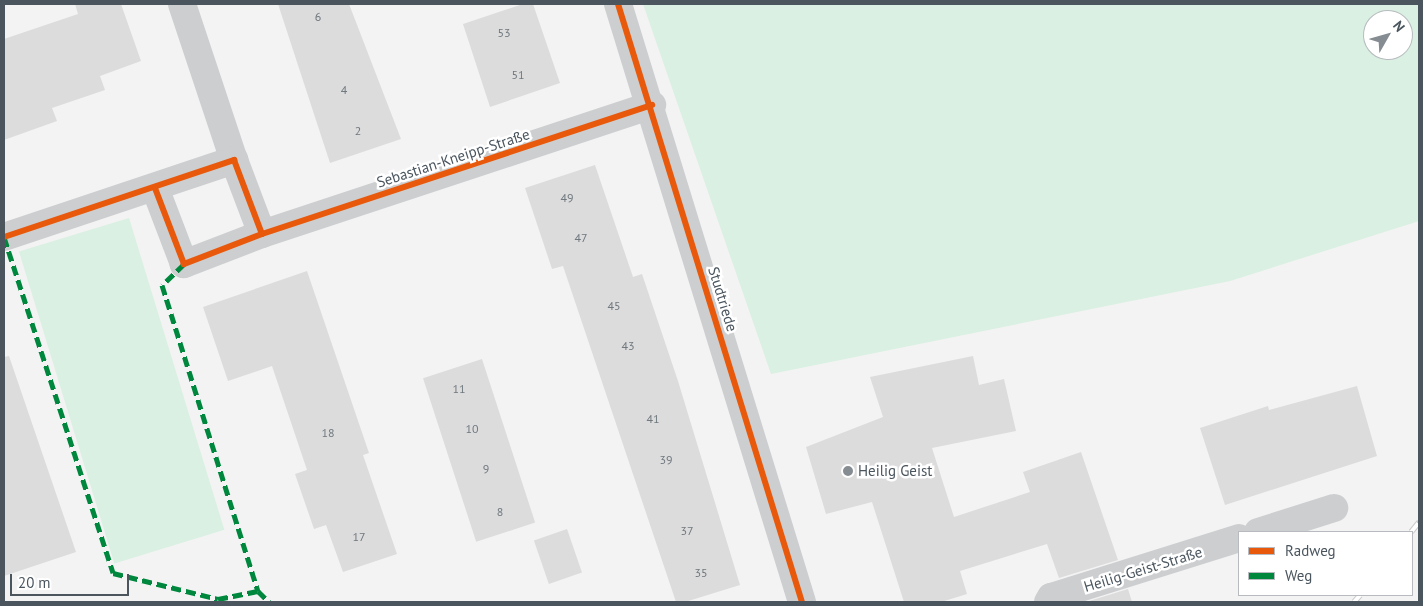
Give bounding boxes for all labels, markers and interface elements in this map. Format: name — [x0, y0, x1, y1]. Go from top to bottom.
house number: 6 — [315, 10, 321, 24]
north arrow — [1363, 10, 1413, 60]
text: N — [1389, 17, 1409, 36]
house number: 53 — [497, 26, 511, 40]
house number: 51 — [511, 68, 525, 82]
house number: 4 — [341, 83, 347, 97]
house number: 2 — [355, 124, 361, 138]
street label: Sebastian-Kneipp-Straße — [374, 125, 532, 191]
house number: 49 — [560, 191, 574, 205]
house number: 47 — [574, 231, 588, 245]
street label: Studtriede — [705, 264, 741, 334]
house number: 45 — [607, 299, 621, 313]
house number: 43 — [621, 339, 635, 353]
house number: 11 — [452, 382, 466, 396]
house number: 41 — [646, 412, 660, 426]
house number: 10 — [465, 422, 479, 436]
house number: 18 — [321, 426, 335, 440]
house number: 39 — [659, 453, 673, 467]
house number: 9 — [483, 462, 489, 476]
place label: Heilig Geist — [858, 462, 932, 480]
marker: Heilig Geist — [842, 465, 854, 477]
house number: 8 — [497, 505, 503, 519]
house number: 37 — [680, 524, 694, 538]
house number: 17 — [352, 530, 366, 544]
legend — [1238, 531, 1413, 596]
text: Radweg — [1285, 541, 1336, 560]
street label: Heilig-Geist-Straße — [1082, 542, 1204, 596]
scale bar — [12, 564, 131, 596]
house number: 35 — [694, 566, 708, 580]
text: Weg — [1285, 566, 1312, 585]
text: 20 m — [18, 573, 51, 592]

